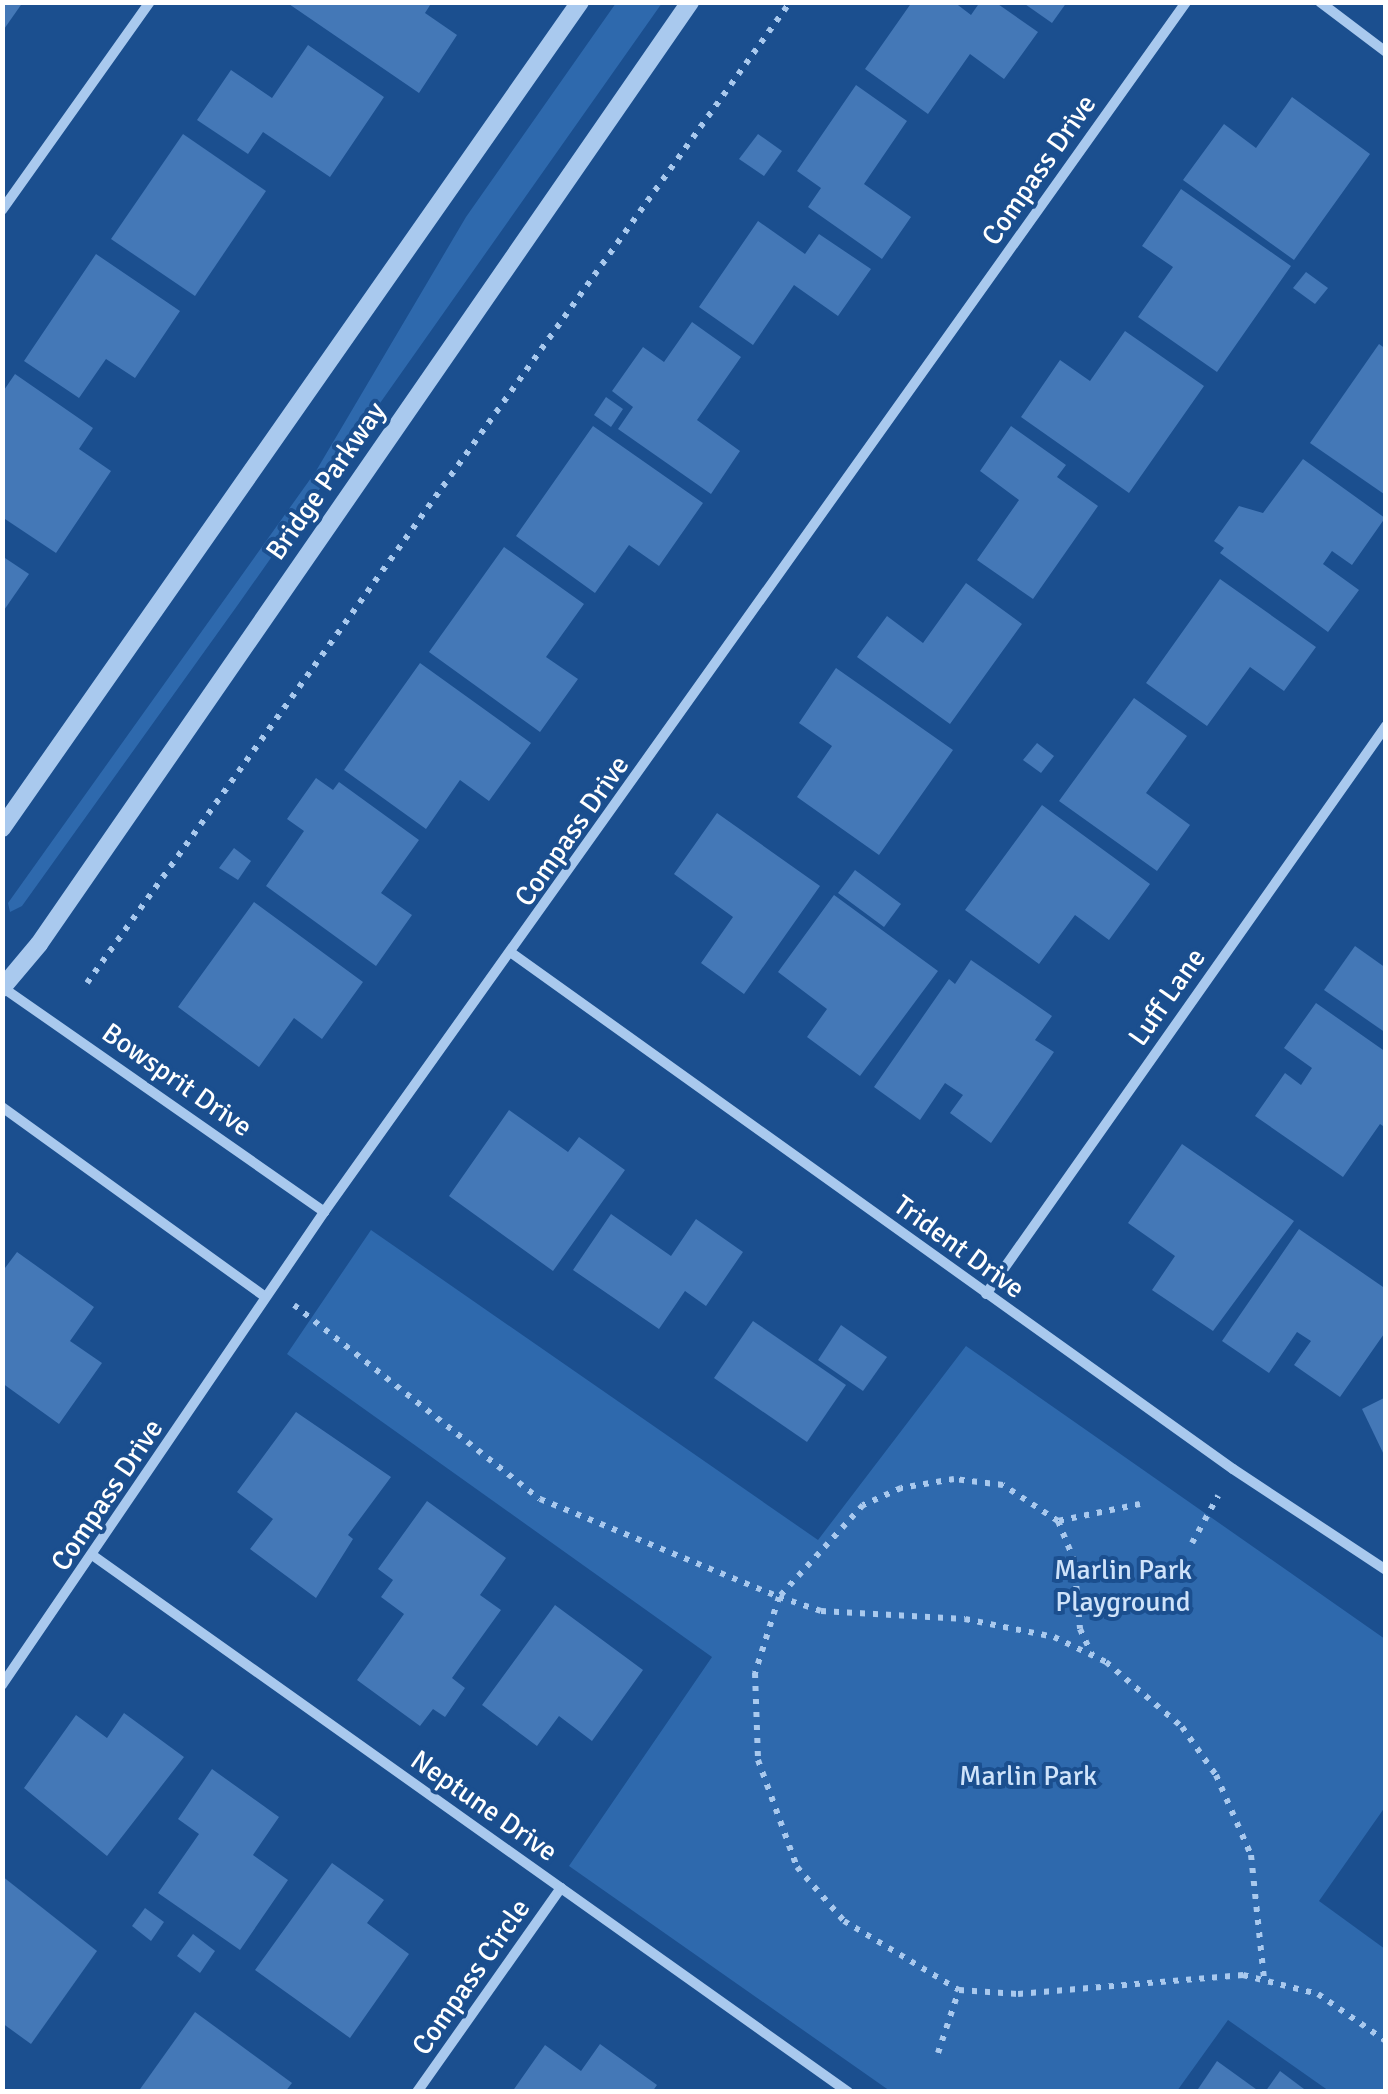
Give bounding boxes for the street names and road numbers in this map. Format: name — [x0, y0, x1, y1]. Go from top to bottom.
street label: Compass Drive — [975, 88, 1103, 252]
street label: Bridge Parkway — [259, 395, 393, 567]
street label: Compass Drive — [508, 749, 636, 913]
street label: Luff Lane — [1121, 942, 1213, 1052]
street label: Bowsprit Drive — [96, 1016, 258, 1144]
street label: Trident Drive — [887, 1188, 1031, 1306]
street label: Compass Drive — [44, 1413, 170, 1577]
street label: Neptune Drive — [404, 1743, 564, 1869]
street label: Compass Circle — [405, 1893, 537, 2061]

